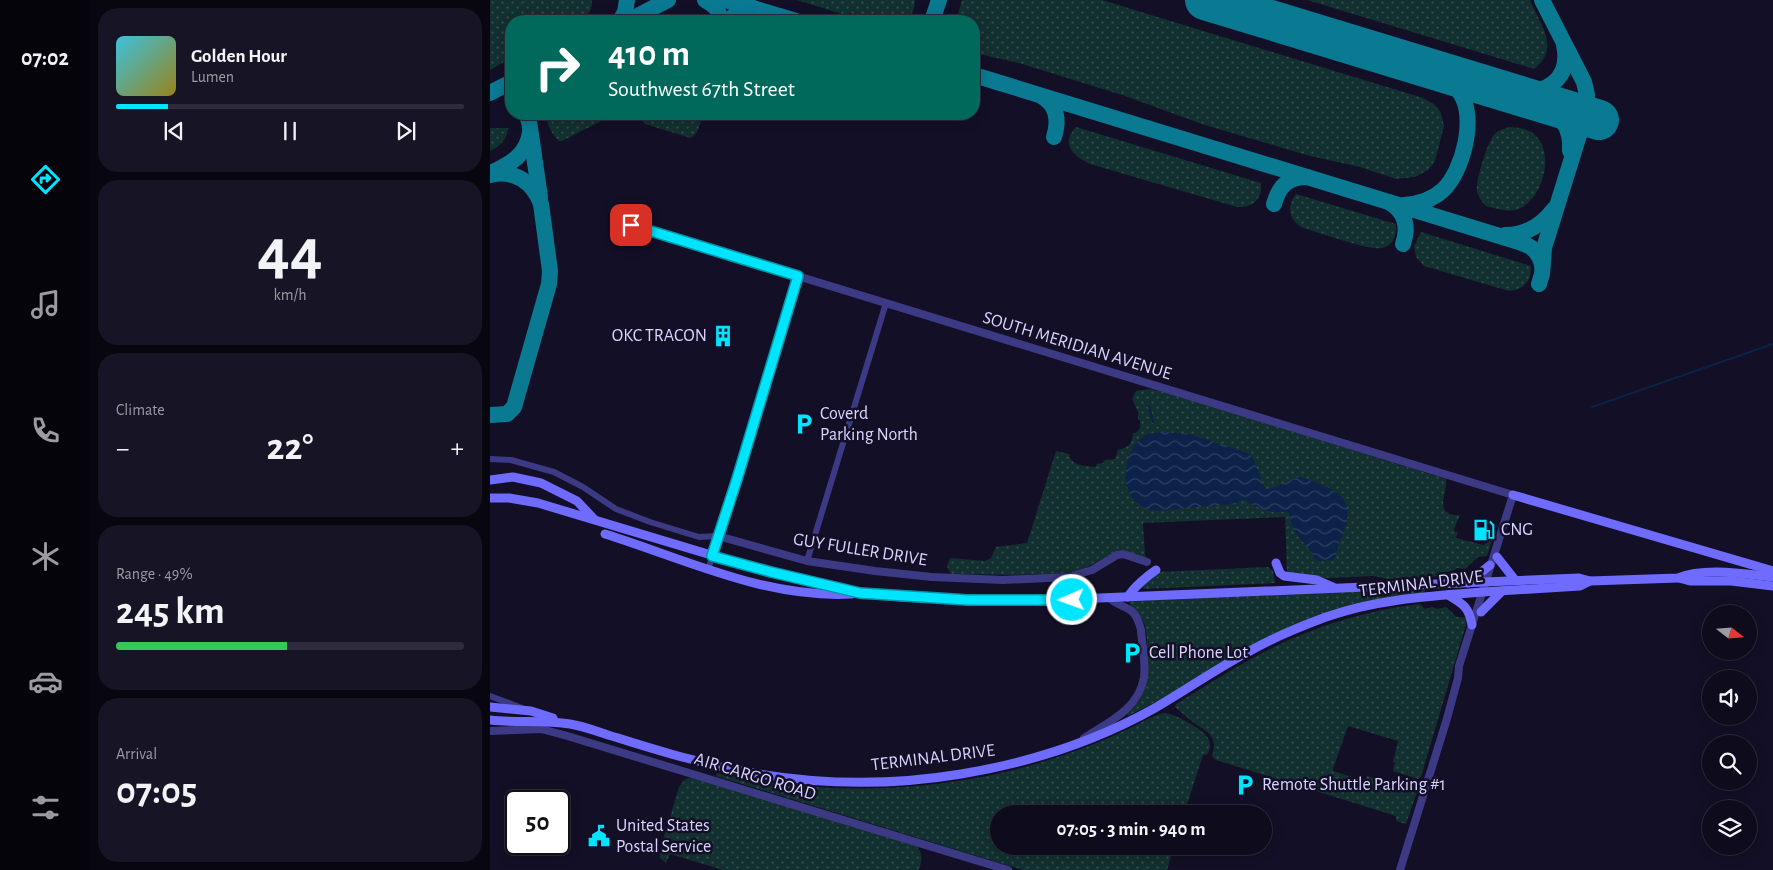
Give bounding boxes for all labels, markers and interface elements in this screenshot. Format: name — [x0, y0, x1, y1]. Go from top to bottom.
icon: right — [525, 35, 590, 100]
text: 410 m — [608, 37, 690, 72]
text: 07:02 — [21, 47, 69, 69]
text: Golden Hour — [191, 47, 287, 66]
text: Lumen — [191, 69, 234, 85]
text: Southwest 67th Street — [608, 78, 795, 100]
icon: previous — [160, 117, 188, 145]
icon: pause — [276, 117, 304, 145]
icon: next — [392, 117, 420, 145]
icon: directions — [28, 162, 63, 197]
pin — [610, 204, 652, 246]
icon: arrive — [617, 211, 645, 239]
text: 44 — [257, 221, 323, 286]
icon: music — [28, 287, 63, 322]
text: km/h — [273, 287, 307, 303]
street label: SOUTH MERIDIAN AVENUE — [981, 309, 1174, 383]
building icon: OKC TRACON — [710, 323, 736, 349]
place label: OKC TRACON — [612, 327, 707, 345]
text: Climate — [116, 402, 165, 418]
place label: Coverd Parking North — [820, 405, 918, 444]
parking icon: Coverd Parking North — [791, 411, 817, 437]
icon: phone — [28, 413, 63, 448]
text: 22° — [267, 429, 313, 467]
text: − — [116, 435, 129, 463]
text: + — [451, 435, 464, 463]
fuel station icon: CNG — [1471, 517, 1497, 543]
place label: CNG — [1501, 521, 1533, 539]
street label: GUY FULLER DRIVE — [792, 531, 928, 570]
icon: climate — [28, 539, 63, 574]
text: Range · 49% — [116, 566, 193, 582]
street label: TERMINAL DRIVE — [1358, 567, 1484, 601]
position arrow — [1045, 573, 1097, 625]
text: 245 km — [116, 593, 225, 631]
north arrow — [1702, 605, 1758, 660]
map controls — [1702, 605, 1757, 855]
parking icon: Cell Phone Lot — [1119, 640, 1145, 666]
place label: Cell Phone Lot — [1149, 644, 1248, 662]
icon: car — [28, 664, 63, 699]
button: sound — [1702, 670, 1757, 725]
button: search — [1702, 735, 1757, 790]
street label: TERMINAL DRIVE — [870, 741, 996, 775]
text: Arrival — [116, 746, 157, 762]
street label: AIR CARGO ROAD — [692, 750, 818, 804]
parking icon: Remote Shuttle Parking #1 — [1232, 772, 1258, 798]
text: 07:05 — [116, 773, 197, 811]
place label: Remote Shuttle Parking #1 — [1262, 776, 1446, 794]
icon: filters — [28, 790, 63, 825]
speed limit sign: 50 — [505, 790, 570, 855]
button: layers — [1702, 800, 1757, 855]
place label: United States Postal Service — [616, 817, 711, 856]
text: 07:05 · 3 min · 940 m — [1057, 820, 1205, 839]
public building icon: United States Postal Service — [586, 823, 612, 849]

